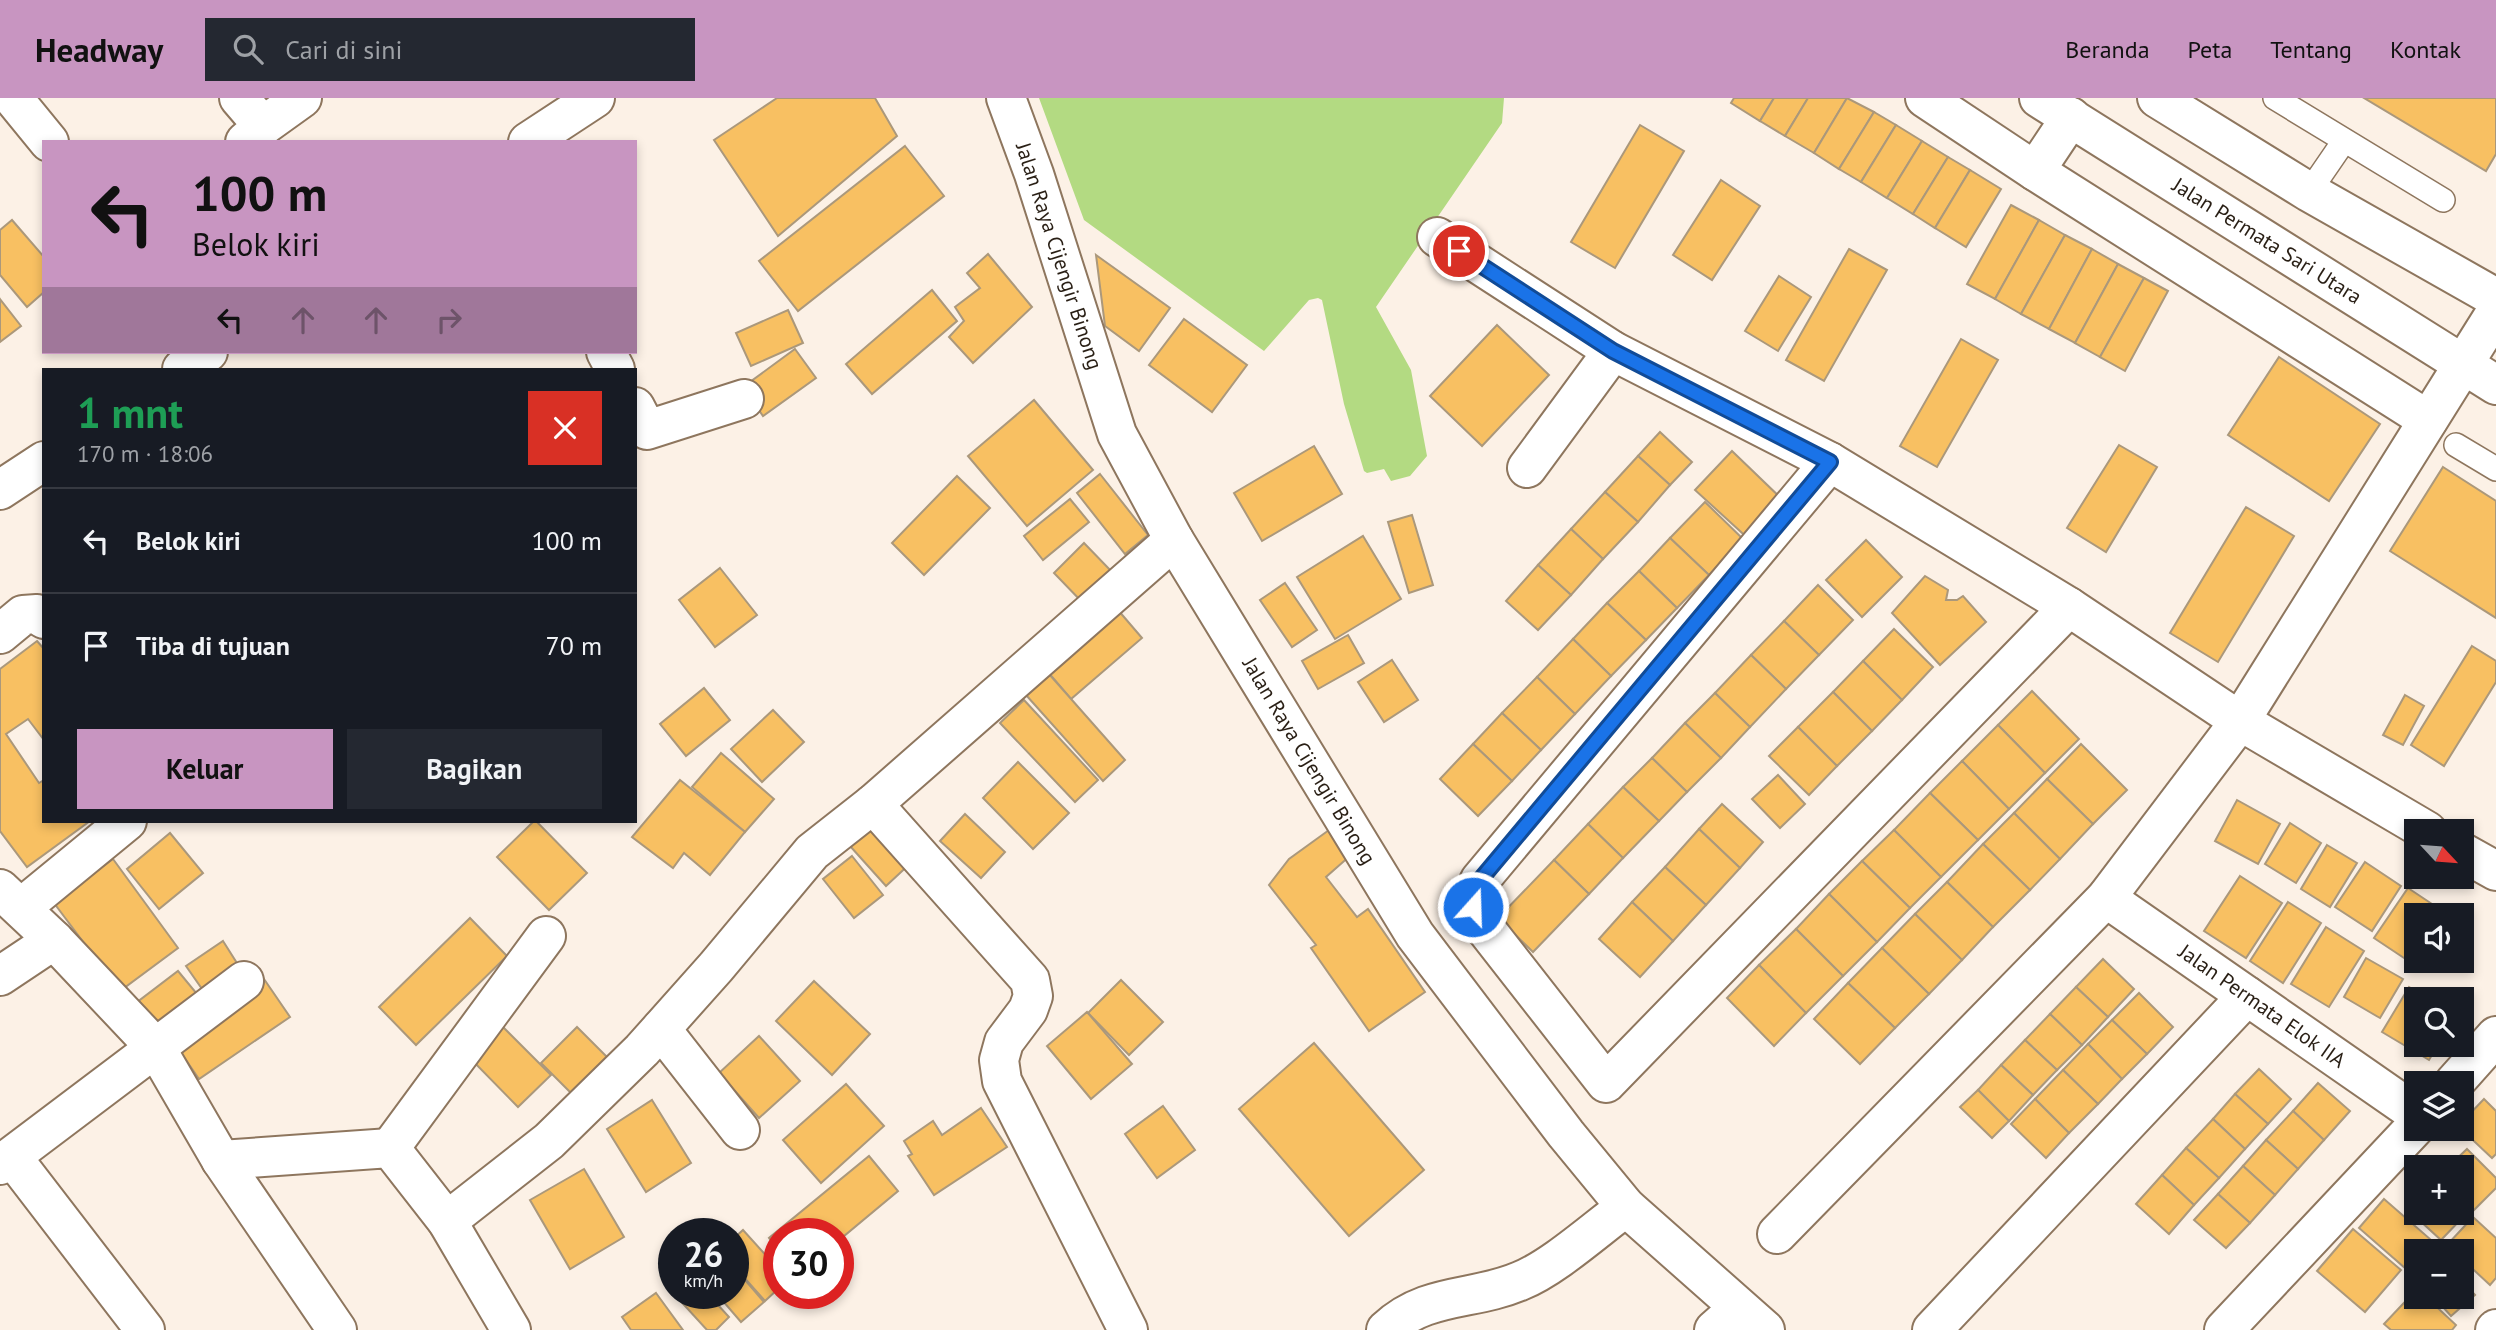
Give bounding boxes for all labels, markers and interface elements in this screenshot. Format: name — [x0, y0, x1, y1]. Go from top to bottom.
search box — [205, 18, 695, 81]
text: Headway — [35, 28, 163, 71]
icon: search — [229, 30, 267, 68]
text: Cari di sini — [285, 33, 402, 66]
text: Beranda — [2065, 34, 2150, 65]
text: Peta — [2188, 34, 2232, 65]
text: Tentang — [2270, 34, 2352, 65]
text: Kontak — [2390, 34, 2461, 65]
street label: Jalan Raya Cijengir Binong — [1010, 138, 1109, 373]
text: 100 m — [192, 161, 327, 225]
icon: left — [77, 168, 168, 259]
street label: Jalan Permata Sari Utara — [2167, 171, 2367, 310]
pin — [1429, 221, 1489, 281]
text: Belok kiri — [192, 223, 320, 265]
icon: arrive — [1440, 232, 1478, 270]
icon: left — [211, 301, 249, 339]
icon: ahead — [284, 301, 322, 339]
icon: ahead — [357, 301, 395, 339]
icon: right — [430, 301, 468, 339]
text: 1 mnt — [77, 385, 183, 440]
button: close — [528, 391, 602, 465]
text: 170 m · 18:06 — [77, 439, 213, 468]
icon: left — [77, 522, 115, 560]
text: Belok kiri — [136, 524, 241, 557]
text: 100 m — [531, 524, 602, 557]
icon: arrive — [77, 627, 115, 665]
text: Tiba di tujuan — [136, 629, 290, 662]
text: 70 m — [546, 629, 602, 662]
street label: Jalan Raya Cijengir Binong — [1236, 651, 1382, 869]
button: Keluar — [77, 729, 333, 809]
button: Bagikan — [347, 729, 602, 809]
north arrow — [2404, 819, 2474, 889]
map controls — [2404, 819, 2474, 1309]
position arrow — [1436, 870, 1510, 944]
button: sound — [2404, 903, 2474, 973]
street label: Jalan Permata Elok IIA — [2173, 937, 2352, 1074]
button: search — [2404, 987, 2474, 1057]
button: layers — [2404, 1071, 2474, 1141]
button: + — [2404, 1155, 2474, 1225]
speed limit sign: 30 — [763, 1218, 854, 1309]
text: 26 — [684, 1231, 723, 1277]
button: − — [2404, 1239, 2474, 1309]
text: km/h — [684, 1269, 723, 1292]

